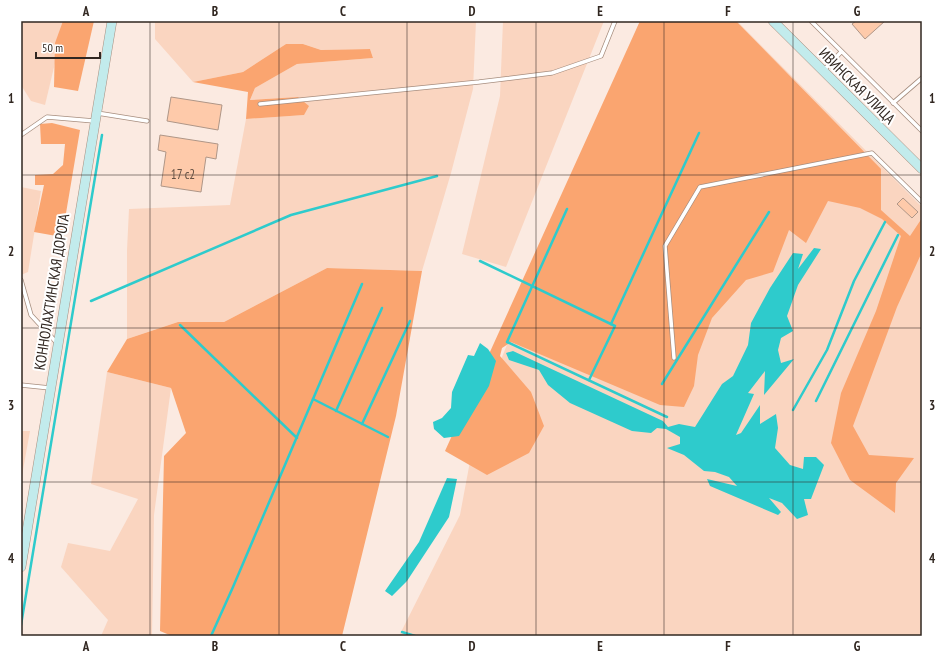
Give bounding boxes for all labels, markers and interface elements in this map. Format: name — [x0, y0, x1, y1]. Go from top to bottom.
text: A — [82, 3, 90, 20]
text: B — [212, 3, 218, 20]
text: C — [340, 3, 346, 20]
text: D — [469, 3, 476, 20]
text: E — [597, 3, 603, 20]
text: F — [725, 3, 731, 20]
text: G — [854, 3, 861, 20]
scale bar — [36, 34, 100, 60]
text: 50 m — [42, 40, 63, 55]
street label: ИВИНСКАЯ УЛИЦА — [815, 44, 900, 128]
text: 1 — [8, 90, 14, 107]
text: 1 — [929, 90, 935, 107]
house number: 17 с2 — [171, 166, 195, 183]
street label: КОННОЛАХТИНСКАЯ ДОРОГА — [30, 212, 73, 371]
text: 2 — [8, 243, 14, 260]
text: 2 — [929, 243, 935, 260]
text: 3 — [8, 397, 14, 414]
text: 3 — [929, 397, 935, 414]
text: 4 — [8, 550, 15, 567]
text: 4 — [929, 550, 936, 567]
text: A — [82, 638, 90, 655]
text: B — [212, 638, 218, 655]
text: C — [340, 638, 346, 655]
text: D — [469, 638, 476, 655]
text: E — [597, 638, 603, 655]
text: F — [725, 638, 731, 655]
text: G — [854, 638, 861, 655]

